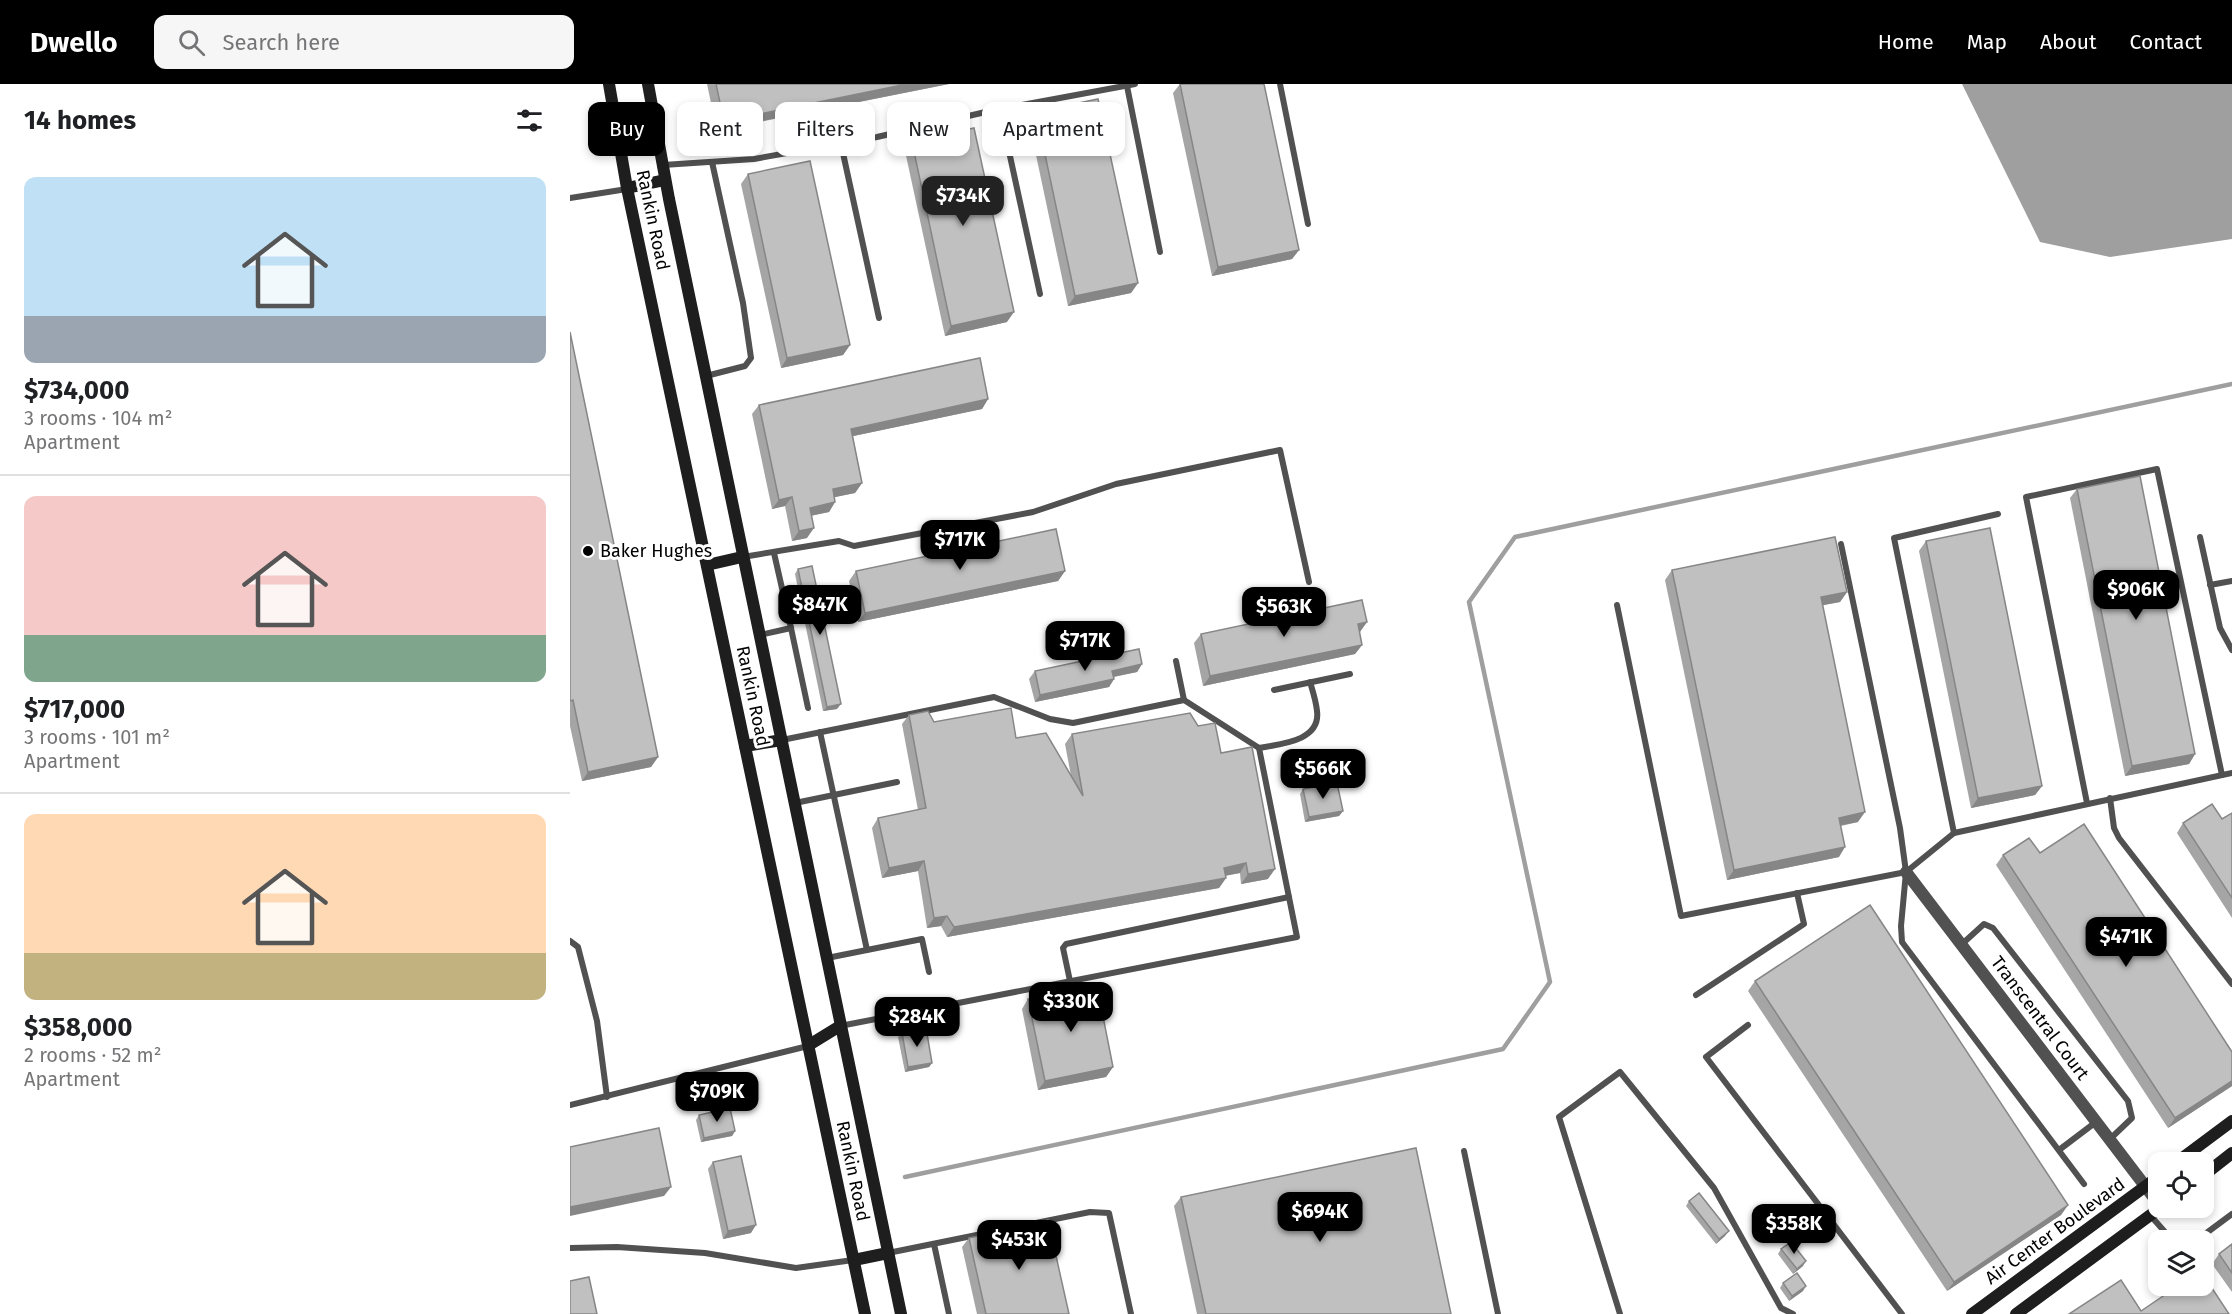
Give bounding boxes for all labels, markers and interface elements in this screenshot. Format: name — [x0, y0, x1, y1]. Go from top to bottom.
search box — [154, 15, 574, 69]
text: Dwello — [30, 26, 118, 59]
icon: search — [175, 26, 208, 59]
text: Search here — [223, 29, 340, 56]
text: Home — [1878, 29, 1934, 55]
text: Map — [1967, 29, 2007, 55]
text: About — [2040, 29, 2097, 55]
text: Contact — [2130, 29, 2202, 55]
chip: Buy — [588, 102, 665, 156]
chip: Rent — [677, 102, 763, 156]
chip: Filters — [775, 102, 875, 156]
chip: New — [887, 102, 970, 156]
chip: Apartment — [982, 102, 1125, 156]
icon: filters — [513, 104, 546, 137]
text: 14 homes — [24, 105, 136, 136]
street label: Rankin Road — [632, 168, 674, 272]
pin: $734K — [921, 176, 1005, 227]
text: $734K — [936, 183, 990, 207]
icon: home — [231, 216, 339, 324]
text: $734,000 — [24, 375, 129, 406]
text: 3 rooms · 104 m² — [24, 406, 172, 430]
text: Apartment — [24, 430, 120, 454]
pin: $717K — [918, 520, 1002, 571]
text: $717K — [935, 527, 985, 551]
icon: home — [231, 535, 339, 643]
place label: Baker Hughes — [600, 540, 712, 562]
marker: Baker Hughes — [581, 544, 595, 558]
pin: $906K — [2094, 570, 2178, 621]
text: $906K — [2107, 577, 2165, 601]
pin: $847K — [778, 585, 862, 636]
pin: $563K — [1242, 587, 1326, 638]
text: $847K — [792, 592, 848, 616]
text: $563K — [1256, 594, 1312, 618]
pin: $717K — [1043, 621, 1127, 672]
text: $717K — [1060, 628, 1110, 652]
street label: Rankin Road — [732, 644, 774, 748]
text: $717,000 — [24, 694, 125, 725]
text: 3 rooms · 101 m² — [24, 725, 170, 749]
text: Apartment — [24, 749, 120, 773]
pin: $566K — [1281, 749, 1365, 800]
text: $566K — [1295, 756, 1351, 780]
icon: home — [231, 853, 339, 961]
pin: $471K — [2084, 917, 2168, 968]
text: $471K — [2100, 924, 2152, 948]
street label: Transcentral Court — [1986, 952, 2094, 1085]
pin: $330K — [1029, 982, 1113, 1033]
text: $330K — [1043, 989, 1099, 1013]
pin: $284K — [875, 997, 959, 1048]
text: $284K — [889, 1004, 945, 1028]
text: $358,000 — [24, 1012, 132, 1043]
text: 2 rooms · 52 m² — [24, 1043, 162, 1067]
text: Apartment — [24, 1067, 120, 1091]
pin: $709K — [675, 1072, 759, 1123]
text: $709K — [689, 1079, 745, 1103]
street label: Rankin Road — [832, 1119, 874, 1223]
map controls — [2148, 1152, 2214, 1296]
button: locate — [2148, 1152, 2214, 1218]
street label: Air Center Boulevard — [1981, 1173, 2129, 1289]
pin: $694K — [1278, 1192, 1362, 1243]
text: $694K — [1292, 1199, 1348, 1223]
pin: $358K — [1752, 1204, 1836, 1255]
text: $358K — [1766, 1211, 1822, 1235]
pin: $453K — [977, 1220, 1061, 1271]
text: $453K — [991, 1227, 1047, 1251]
button: layers — [2148, 1230, 2214, 1296]

